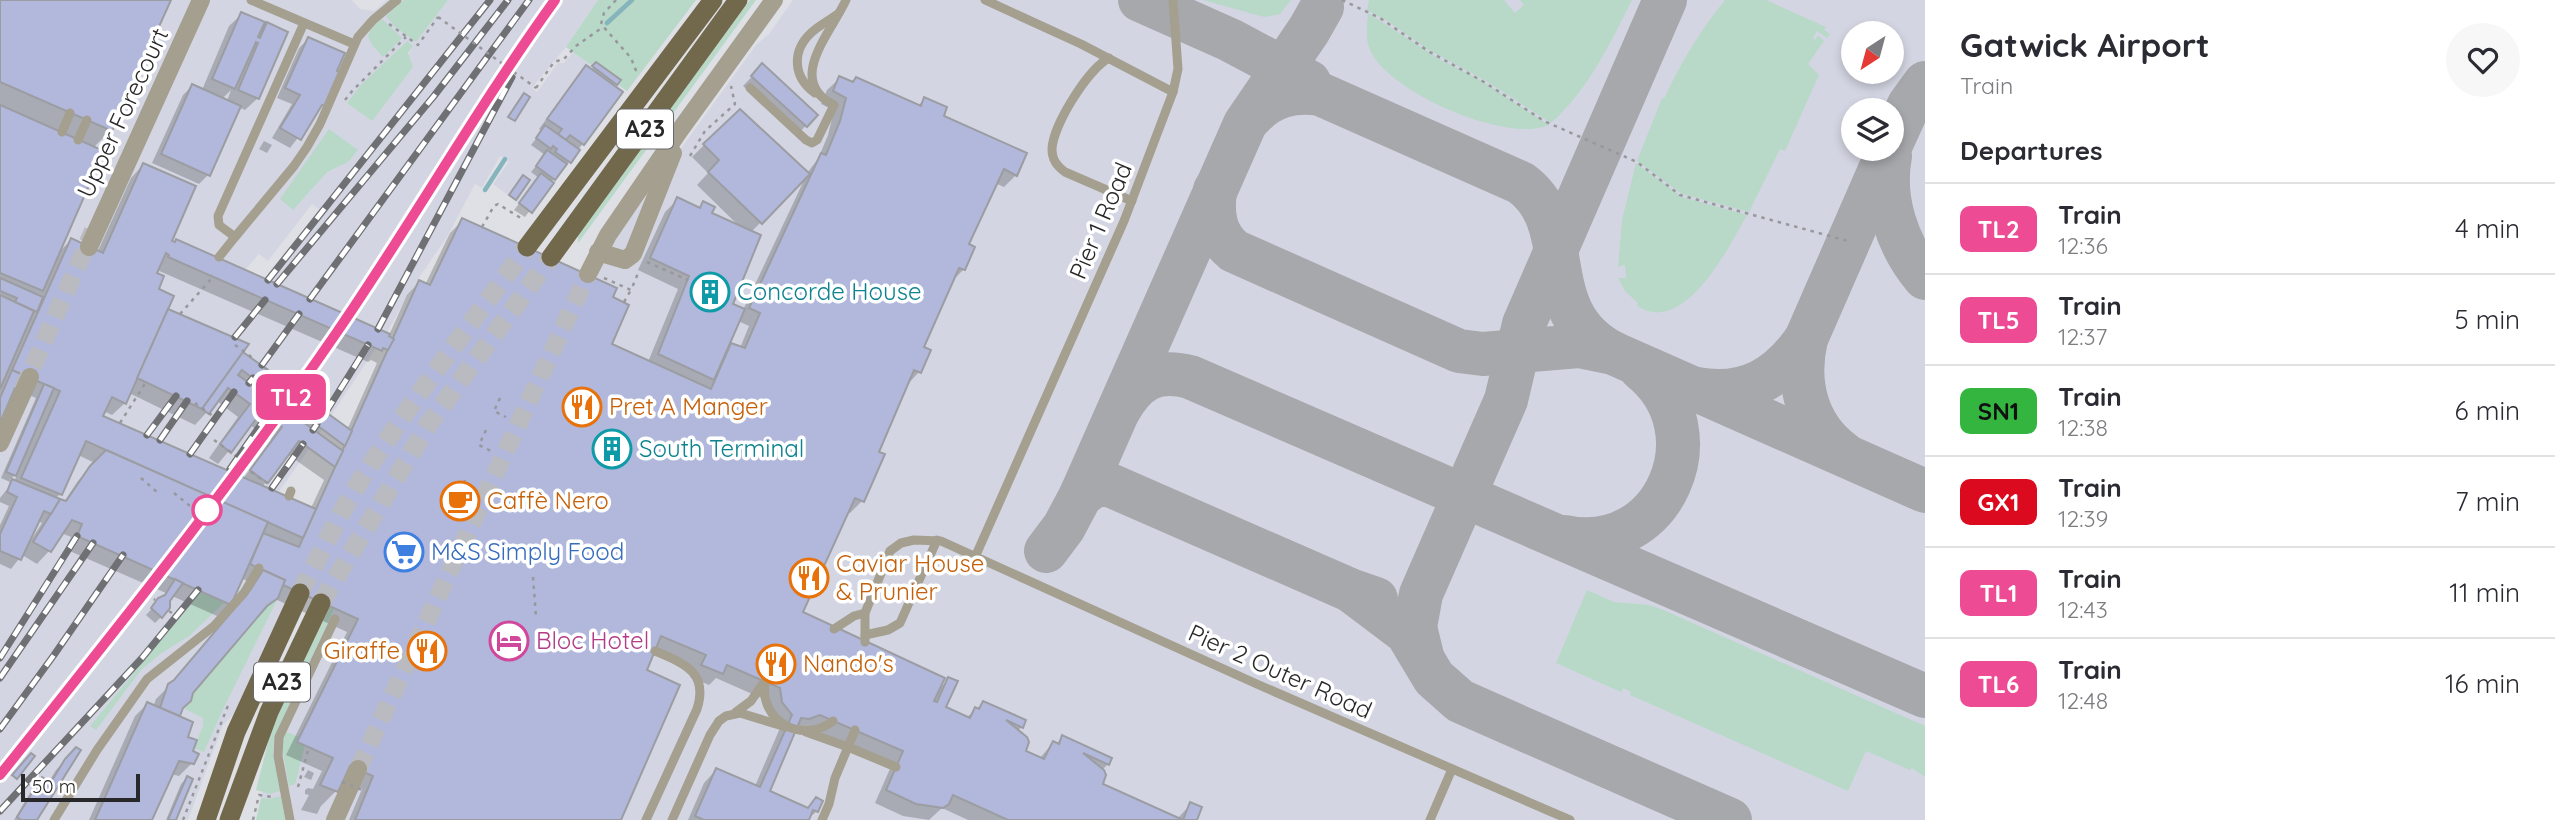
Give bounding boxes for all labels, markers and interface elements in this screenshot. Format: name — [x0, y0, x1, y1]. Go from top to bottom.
north arrow — [1841, 21, 1904, 84]
map controls — [1841, 21, 1904, 161]
street label: Upper Forecourt — [70, 23, 174, 202]
button: heart — [2446, 23, 2520, 97]
text: Gatwick Airport — [1960, 24, 2210, 65]
text: Train — [1960, 71, 2013, 100]
button: layers — [1841, 98, 1904, 161]
road number: A23 — [617, 110, 673, 148]
text: Departures — [1960, 134, 2103, 167]
street label: Pier 1 Road — [1062, 158, 1138, 283]
text: Train — [2058, 198, 2122, 231]
text: 4 min — [2455, 212, 2520, 245]
text: TL2 — [1977, 214, 2020, 244]
text: 12:36 — [2058, 231, 2108, 260]
building icon: Concorde House — [689, 271, 731, 313]
place label: Concorde House — [737, 276, 922, 306]
text: Train — [2058, 289, 2122, 322]
text: 5 min — [2454, 303, 2520, 336]
text: TL5 — [1977, 305, 2020, 335]
text: 12:37 — [2058, 322, 2107, 351]
line badge: TL2 — [251, 374, 331, 420]
text: Train — [2058, 380, 2122, 413]
text: TL2 — [270, 382, 312, 412]
restaurant icon: Pret A Manger — [561, 386, 603, 428]
place label: Pret A Manger — [609, 391, 768, 421]
text: 6 min — [2455, 394, 2520, 427]
text: SN1 — [1978, 396, 2019, 426]
text: 12:38 — [2058, 413, 2108, 442]
building icon: South Terminal — [591, 428, 633, 470]
place label: South Terminal — [639, 433, 804, 463]
text: Train — [2058, 471, 2122, 504]
cafe icon: Caffè Nero — [439, 480, 481, 522]
place label: Caffè Nero — [487, 485, 609, 515]
text: 7 min — [2455, 485, 2520, 518]
text: GX1 — [1978, 487, 2019, 517]
unlabelled marker — [192, 495, 222, 525]
text: 12:39 — [2058, 504, 2108, 533]
supermarket icon: M&S Simply Food — [383, 531, 425, 573]
place label: M&S Simply Food — [431, 536, 624, 566]
place label: Caviar House & Prunier — [836, 548, 984, 606]
restaurant icon: Caviar House & Prunier — [788, 557, 830, 599]
text: Train — [2058, 562, 2122, 595]
text: 11 min — [2449, 576, 2520, 609]
text: TL1 — [1980, 578, 2017, 608]
text: 12:43 — [2058, 595, 2108, 624]
street label: Pier 2 Outer Road — [1184, 617, 1377, 725]
hotel icon: Bloc Hotel — [488, 620, 530, 662]
place label: Bloc Hotel — [536, 625, 649, 655]
restaurant icon: Giraffe — [406, 630, 448, 672]
place label: Giraffe — [324, 635, 400, 665]
restaurant icon: Nando's — [755, 643, 797, 685]
place label: Nando's — [803, 648, 894, 678]
text: Train — [2058, 653, 2122, 686]
road number: A23 — [254, 662, 310, 702]
text: 16 min — [2445, 667, 2520, 700]
text: TL6 — [1978, 669, 2019, 699]
text: 12:48 — [2058, 686, 2108, 715]
scale bar — [21, 771, 140, 803]
text: 50 m — [32, 774, 76, 798]

